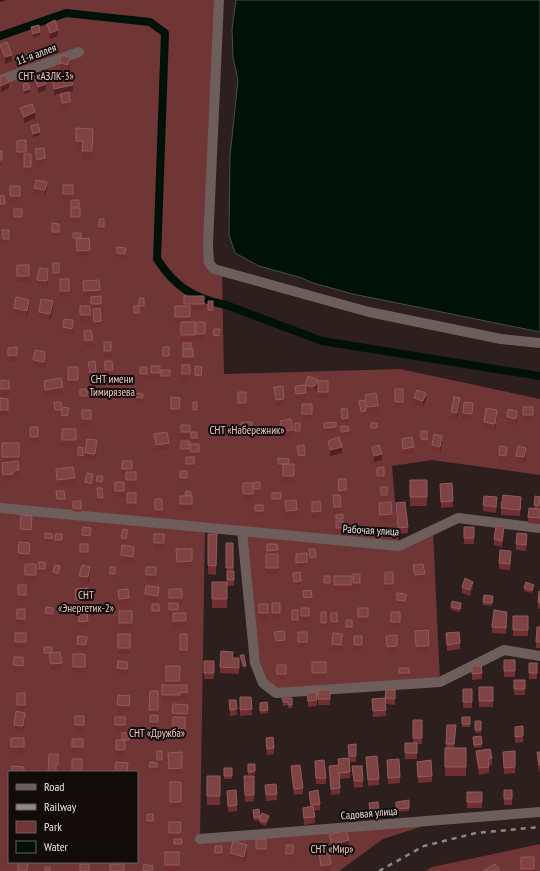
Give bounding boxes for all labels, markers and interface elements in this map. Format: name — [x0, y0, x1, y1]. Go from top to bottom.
street label: 11-я аллея — [14, 40, 58, 68]
park label: СНТ «АЗЛК-3» — [18, 69, 74, 83]
park label: СНТ имени Тимирязева — [89, 372, 135, 399]
park label: СНТ «Набережник» — [210, 423, 284, 437]
street label: Рабочая улица — [342, 522, 400, 538]
park label: СНТ «Энергетик-2» — [58, 588, 114, 615]
park label: СНТ «Дружба» — [129, 726, 185, 740]
legend — [8, 771, 138, 863]
text: Road — [44, 779, 64, 794]
text: Railway — [44, 799, 77, 814]
street label: Садовая улица — [340, 804, 398, 822]
text: Park — [44, 819, 62, 834]
text: Water — [44, 839, 69, 854]
park label: СНТ «Мир» — [311, 842, 353, 856]

